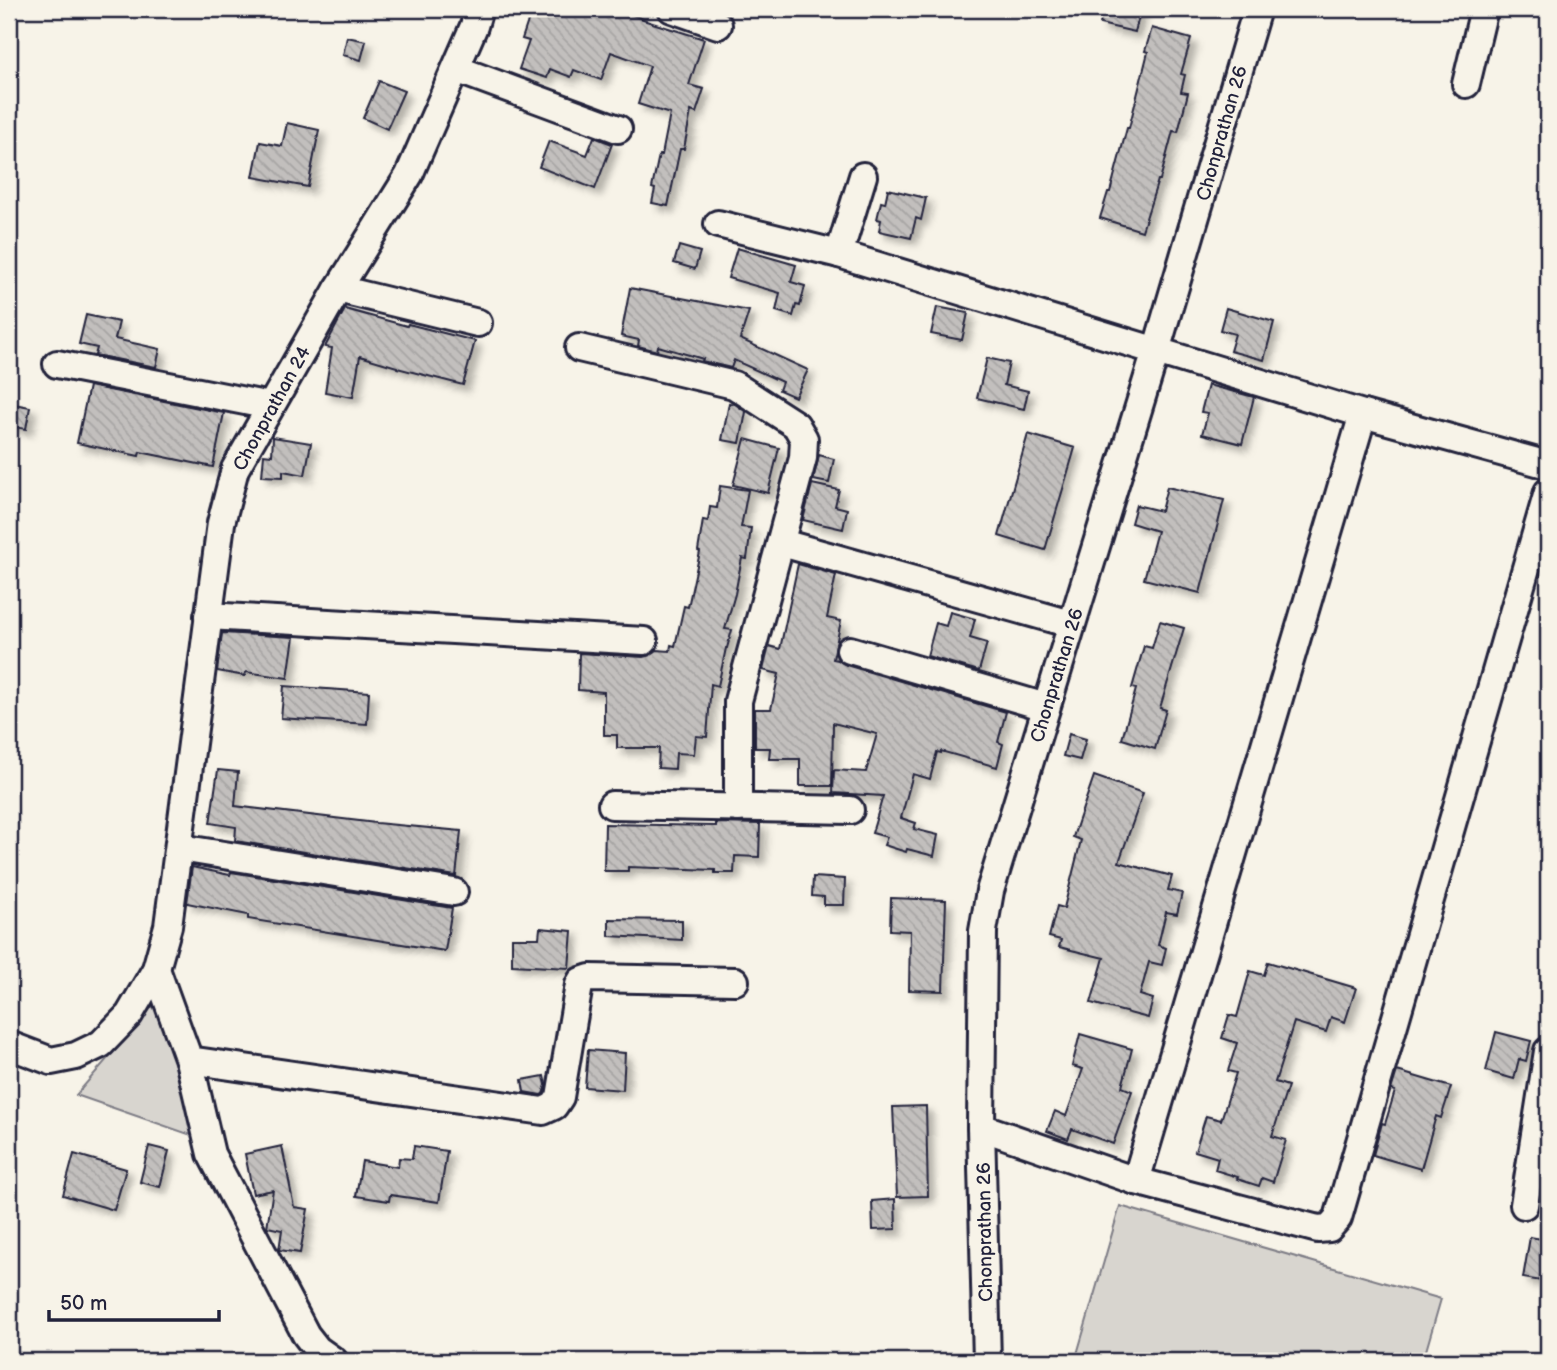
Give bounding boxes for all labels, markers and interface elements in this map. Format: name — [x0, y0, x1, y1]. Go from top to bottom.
street label: Chonprathan 26 — [1192, 63, 1253, 204]
street label: Chonprathan 24 — [229, 342, 316, 475]
street label: Chonprathan 26 — [1026, 605, 1089, 746]
street label: Chonprathan 26 — [973, 1162, 998, 1302]
scale bar — [49, 1279, 219, 1323]
text: 50 m — [60, 1291, 107, 1316]

